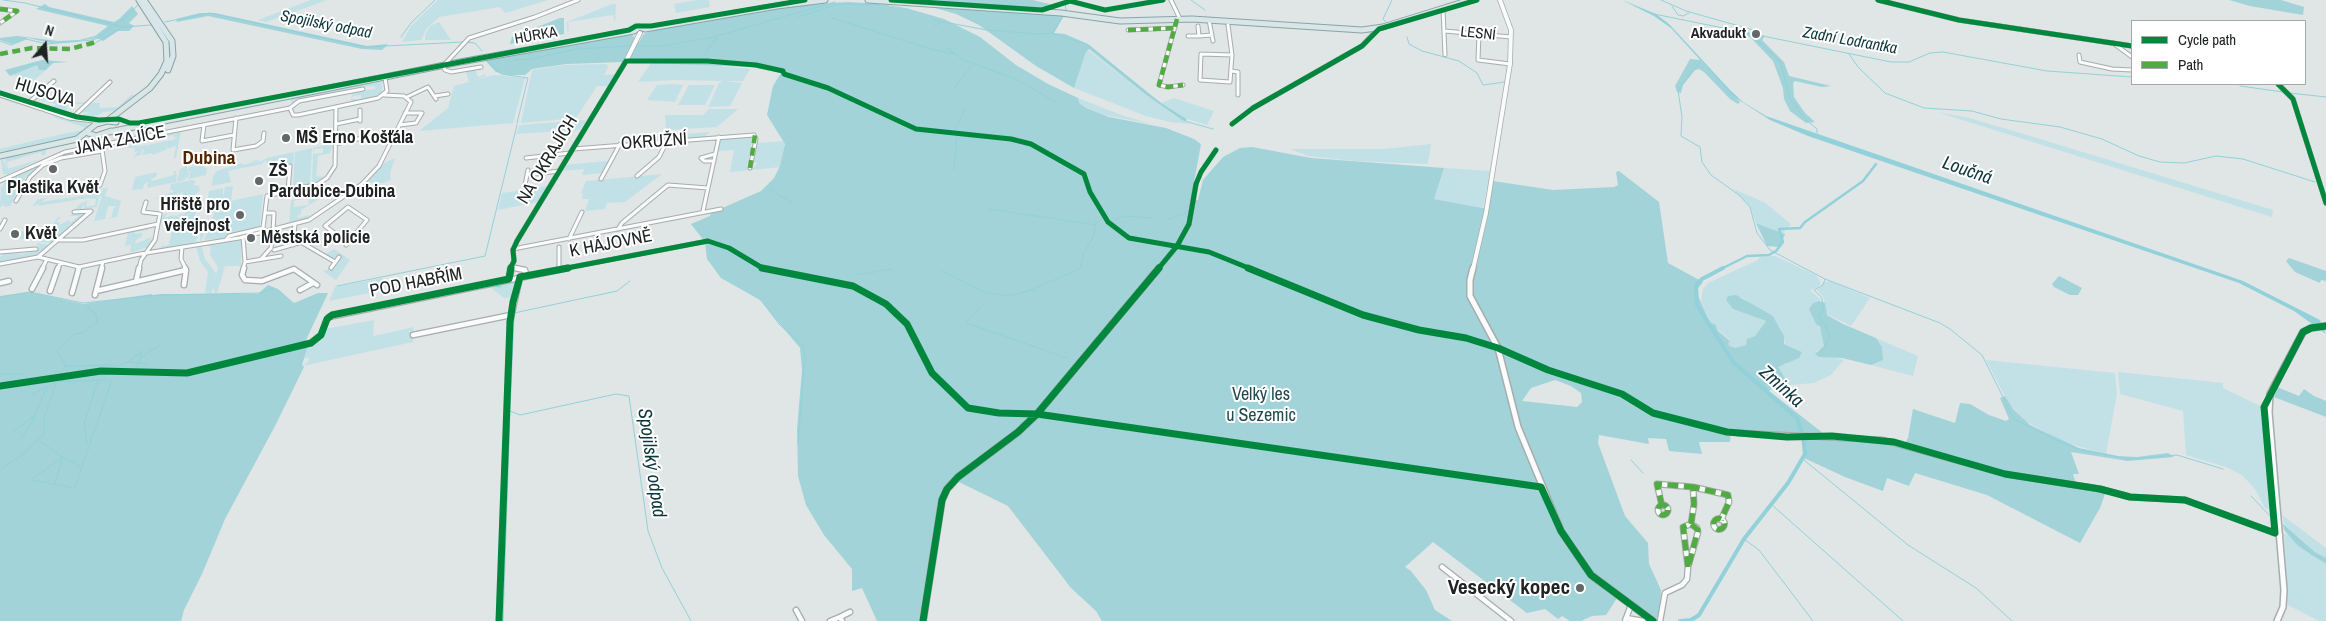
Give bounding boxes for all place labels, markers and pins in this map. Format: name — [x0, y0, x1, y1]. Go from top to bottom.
place label: Akvadukt — [1691, 25, 1746, 43]
marker: Akvadukt — [1750, 28, 1762, 40]
place label: MŠ Erno Košťála — [296, 127, 413, 149]
marker: MŠ Erno Košťála — [280, 132, 292, 144]
place label: ZŠ Pardubice-Dubina — [269, 160, 395, 202]
marker: Plastika Květ — [47, 163, 59, 175]
marker: ZŠ Pardubice-Dubina — [253, 175, 265, 187]
place label: Plastika Květ — [7, 177, 99, 199]
place label: Hřiště pro veřejnost — [160, 194, 230, 236]
marker: Hřiště pro veřejnost — [234, 209, 246, 221]
place label: Květ — [25, 223, 57, 245]
place label: Městská policie — [261, 227, 370, 249]
marker: Květ — [9, 228, 21, 240]
marker: Městská policie — [245, 232, 257, 244]
place label: Vesecký kopec — [1448, 575, 1570, 601]
marker: Vesecký kopec — [1574, 582, 1586, 594]

